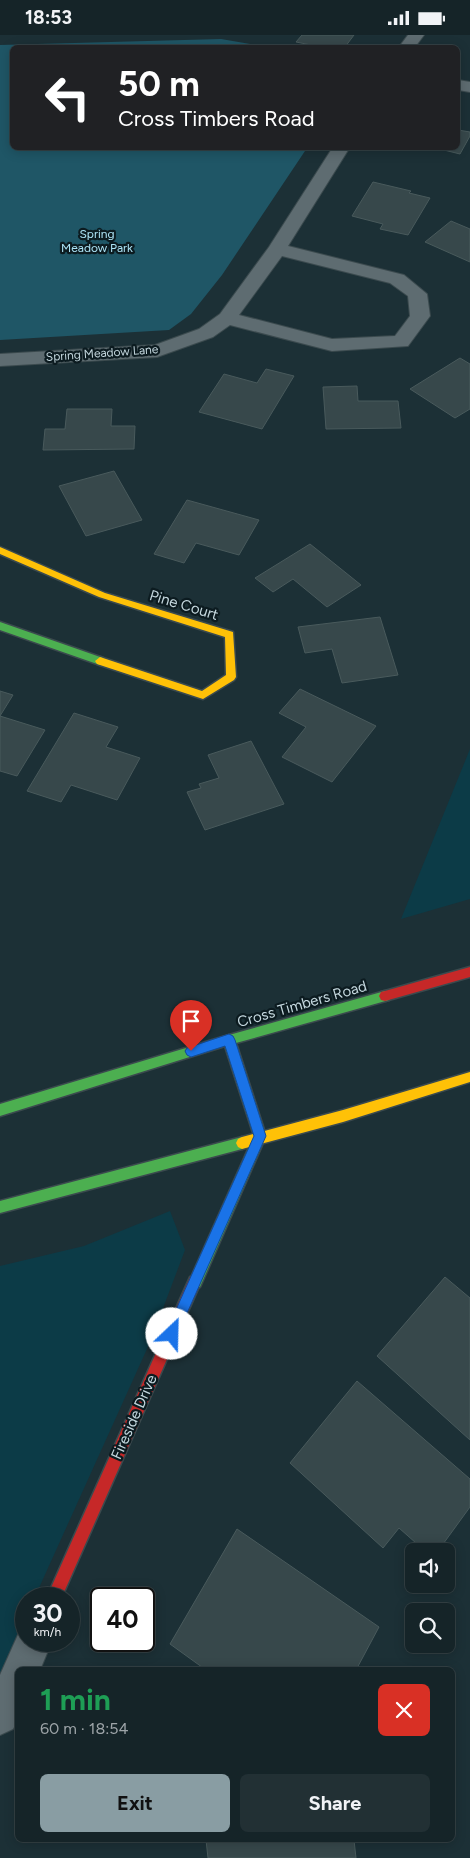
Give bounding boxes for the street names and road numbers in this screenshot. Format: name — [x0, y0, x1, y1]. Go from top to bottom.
street label: Spring Meadow Lane — [45, 342, 159, 364]
street label: Pine Court — [147, 586, 221, 624]
street label: Cross Timbers Road — [235, 977, 369, 1031]
street label: Fireside Drive — [107, 1372, 161, 1462]

